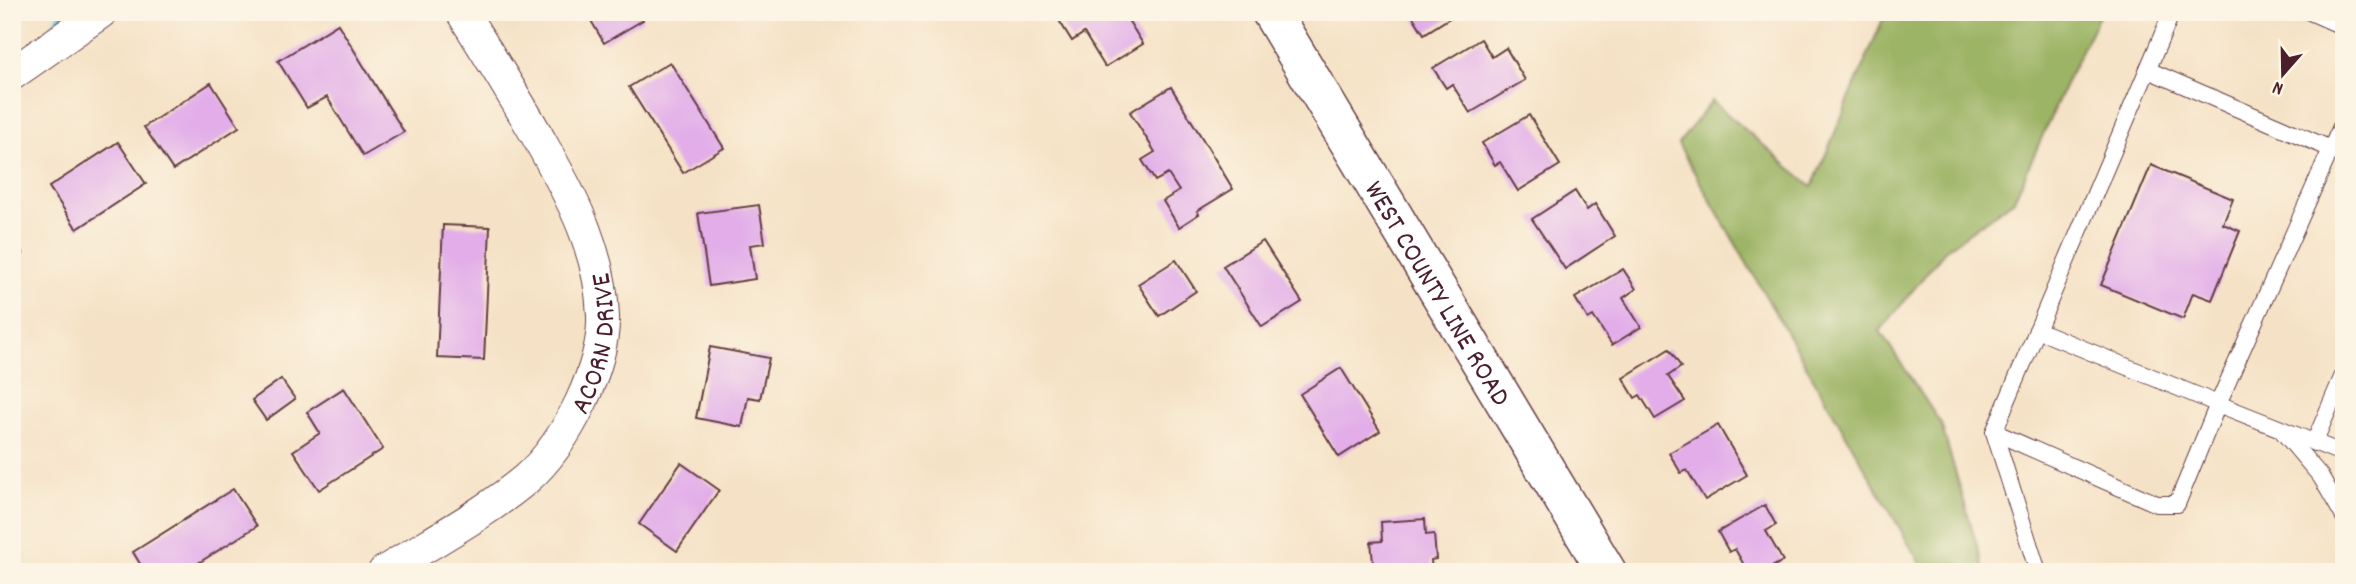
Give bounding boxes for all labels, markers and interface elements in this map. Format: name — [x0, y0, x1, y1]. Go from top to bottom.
north arrow — [2248, 38, 2318, 108]
text: N — [2269, 72, 2287, 101]
street label: WEST COUNTY LINE ROAD — [1352, 175, 1518, 415]
street label: ACORN DRIVE — [563, 269, 628, 422]

